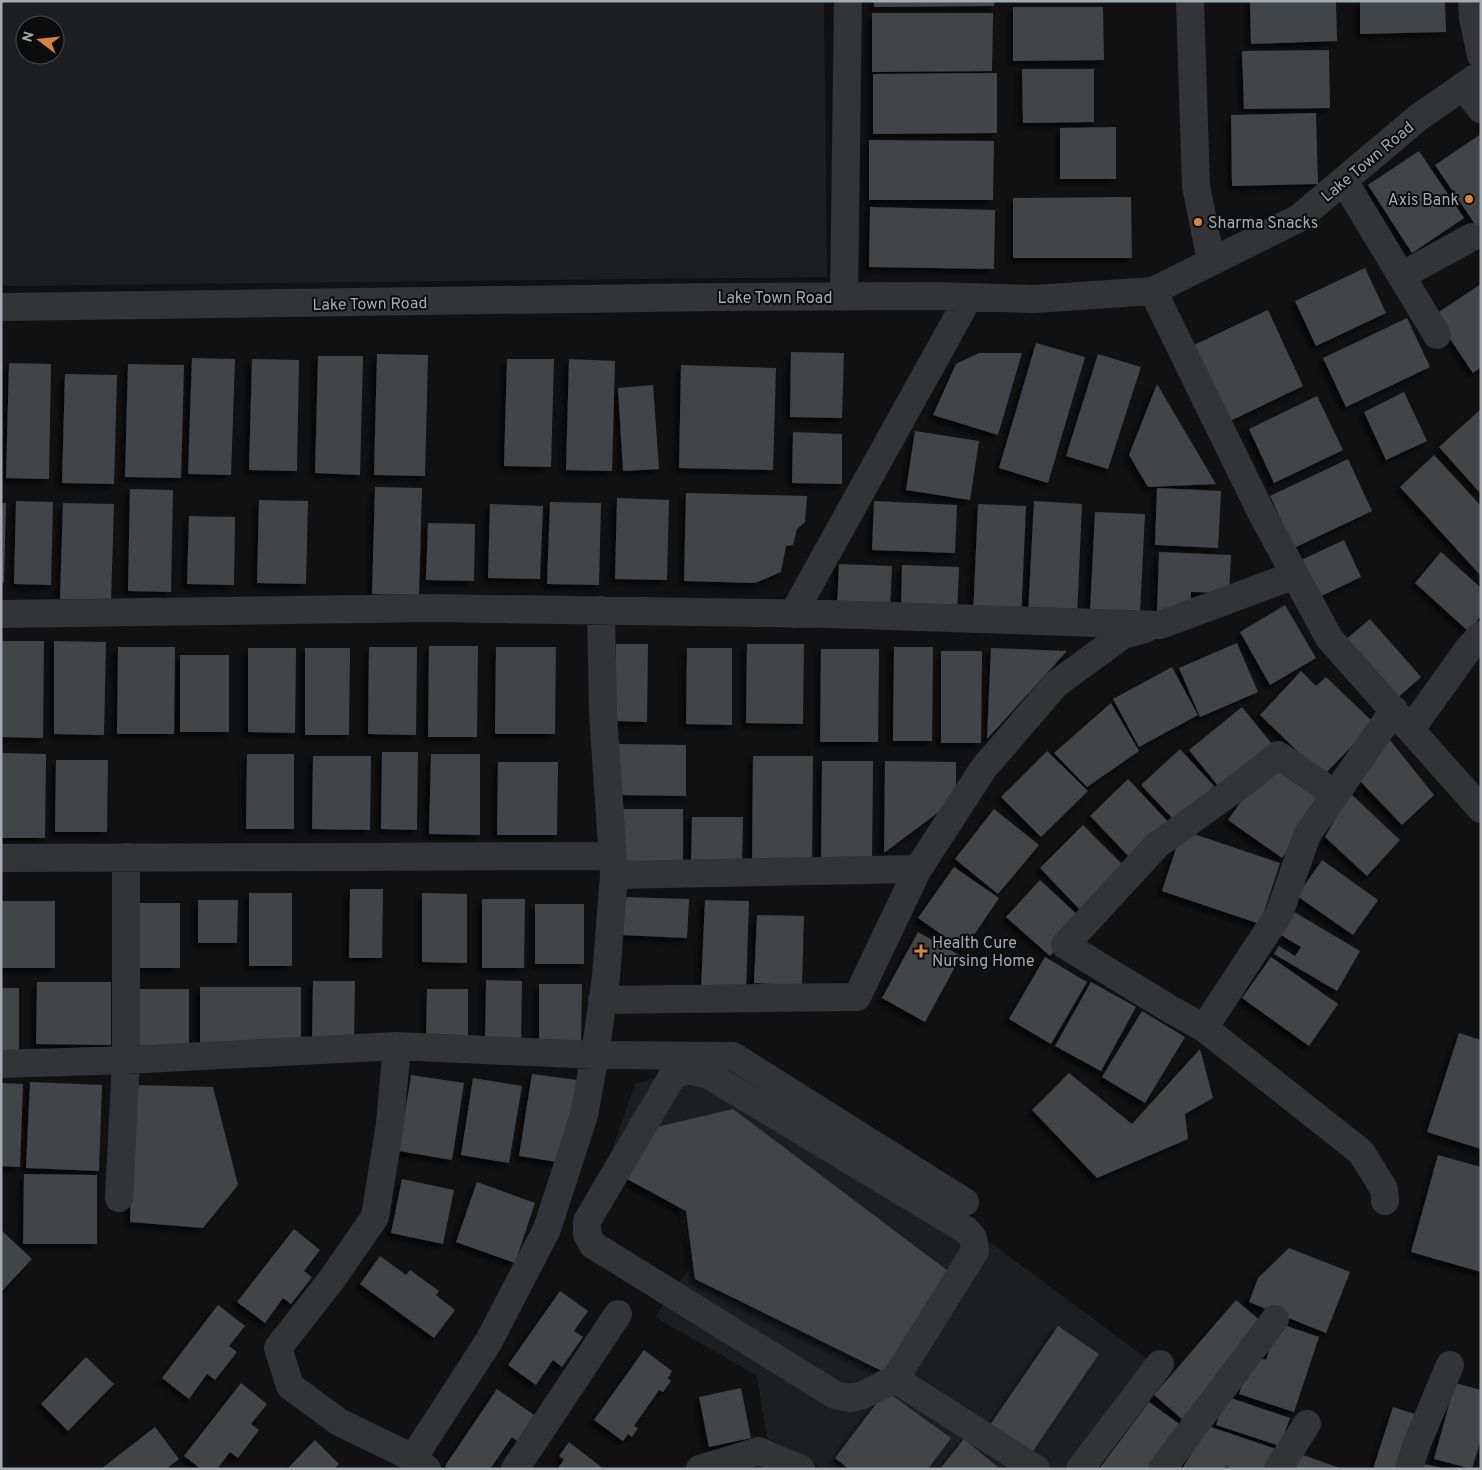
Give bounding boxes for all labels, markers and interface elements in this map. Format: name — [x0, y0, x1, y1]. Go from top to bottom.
north arrow — [15, 15, 65, 65]
text: N — [19, 30, 39, 44]
street label: Lake Town Road — [1318, 118, 1419, 207]
place label: Axis Bank — [1388, 191, 1459, 211]
marker: Axis Bank — [1463, 193, 1475, 205]
place label: Sharma Snacks — [1208, 214, 1318, 234]
marker: Sharma Snacks — [1192, 216, 1204, 228]
street label: Lake Town Road — [717, 289, 833, 309]
street label: Lake Town Road — [312, 294, 428, 316]
place label: Health Cure Nursing Home — [932, 934, 1035, 972]
marker: Health Cure Nursing Home — [914, 944, 928, 958]

